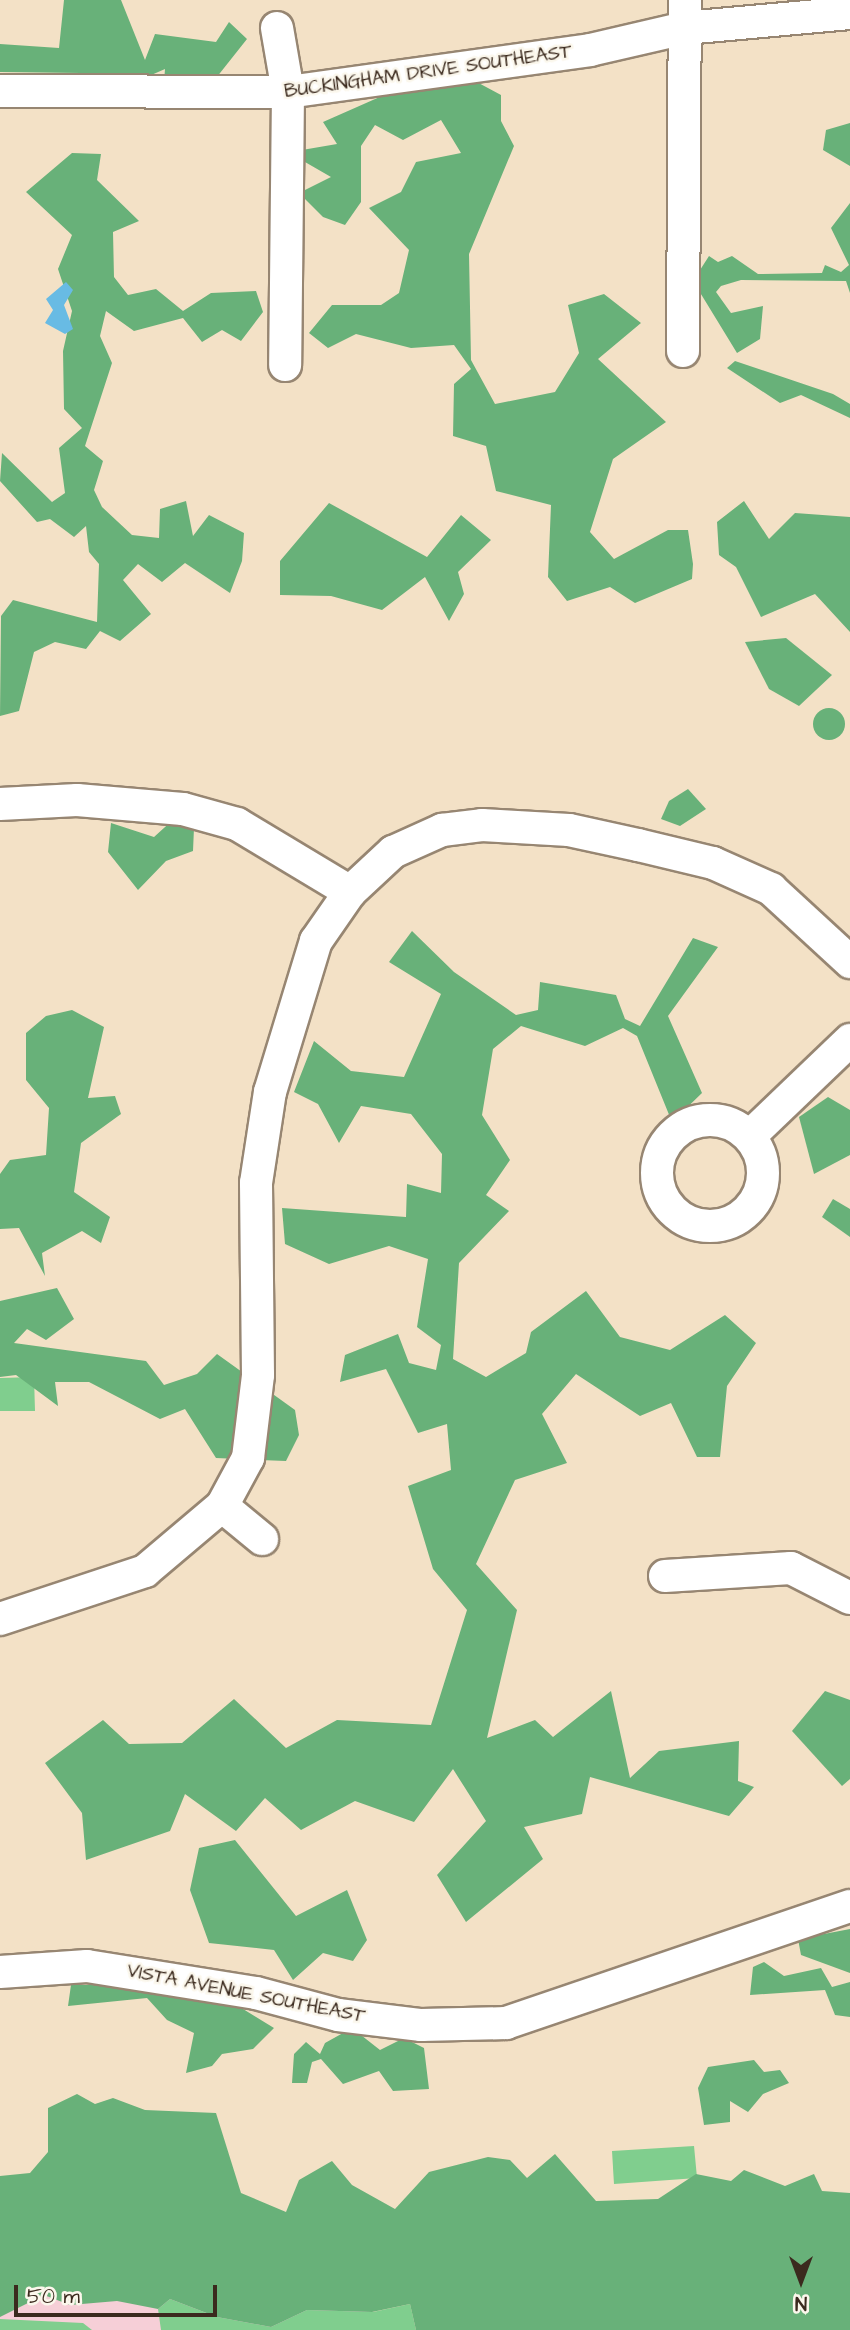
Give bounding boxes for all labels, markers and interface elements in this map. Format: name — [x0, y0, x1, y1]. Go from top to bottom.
street label: BUCKINGHAM DRIVE SOUTHEAST — [283, 41, 573, 103]
street label: VISTA AVENUE SOUTHEAST — [125, 1960, 367, 2028]
north arrow — [766, 2246, 836, 2316]
scale bar — [18, 2270, 220, 2314]
text: 50 m — [27, 2282, 80, 2311]
text: N — [795, 2289, 807, 2316]

